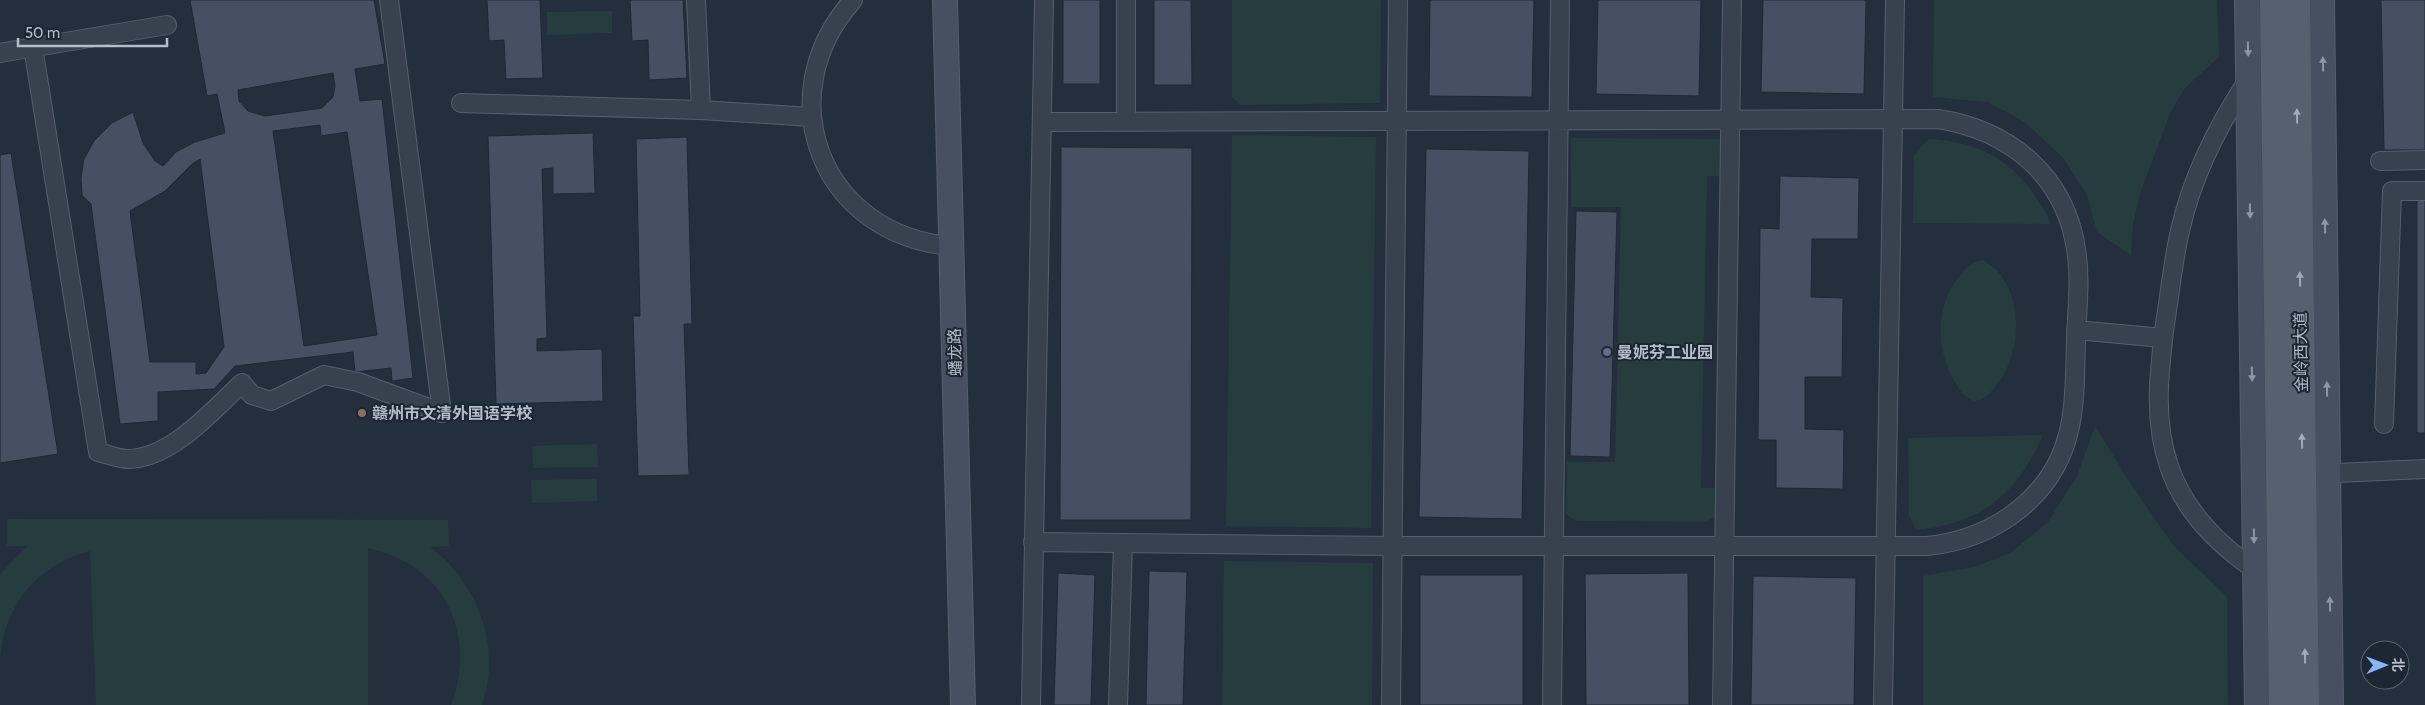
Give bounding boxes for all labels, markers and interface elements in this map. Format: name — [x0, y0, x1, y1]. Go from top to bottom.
scale bar — [18, 15, 166, 47]
text: 50 m — [25, 24, 60, 42]
one-way arrow — [2244, 41, 2252, 57]
one-way arrow — [2318, 56, 2326, 72]
one-way arrow — [2293, 108, 2301, 124]
one-way arrow — [2246, 203, 2254, 219]
one-way arrow — [2321, 218, 2329, 234]
one-way arrow — [2296, 271, 2304, 287]
street label: 金岭西大道 — [2291, 312, 2311, 392]
street label: 蟠龙路 — [945, 328, 965, 376]
place label: 曼妮芬工业园 — [1617, 343, 1713, 362]
marker: 曼妮芬工业园 — [1601, 346, 1613, 358]
one-way arrow — [2248, 366, 2256, 382]
one-way arrow — [2323, 381, 2331, 397]
place label: 赣州市文清外国语学校 — [372, 404, 533, 423]
marker: 赣州市文清外国语学校 — [356, 407, 368, 419]
one-way arrow — [2298, 433, 2306, 449]
one-way arrow — [2250, 528, 2258, 544]
one-way arrow — [2326, 596, 2334, 612]
north arrow — [2360, 640, 2410, 690]
one-way arrow — [2301, 648, 2309, 664]
text: 北 — [2389, 658, 2407, 672]

